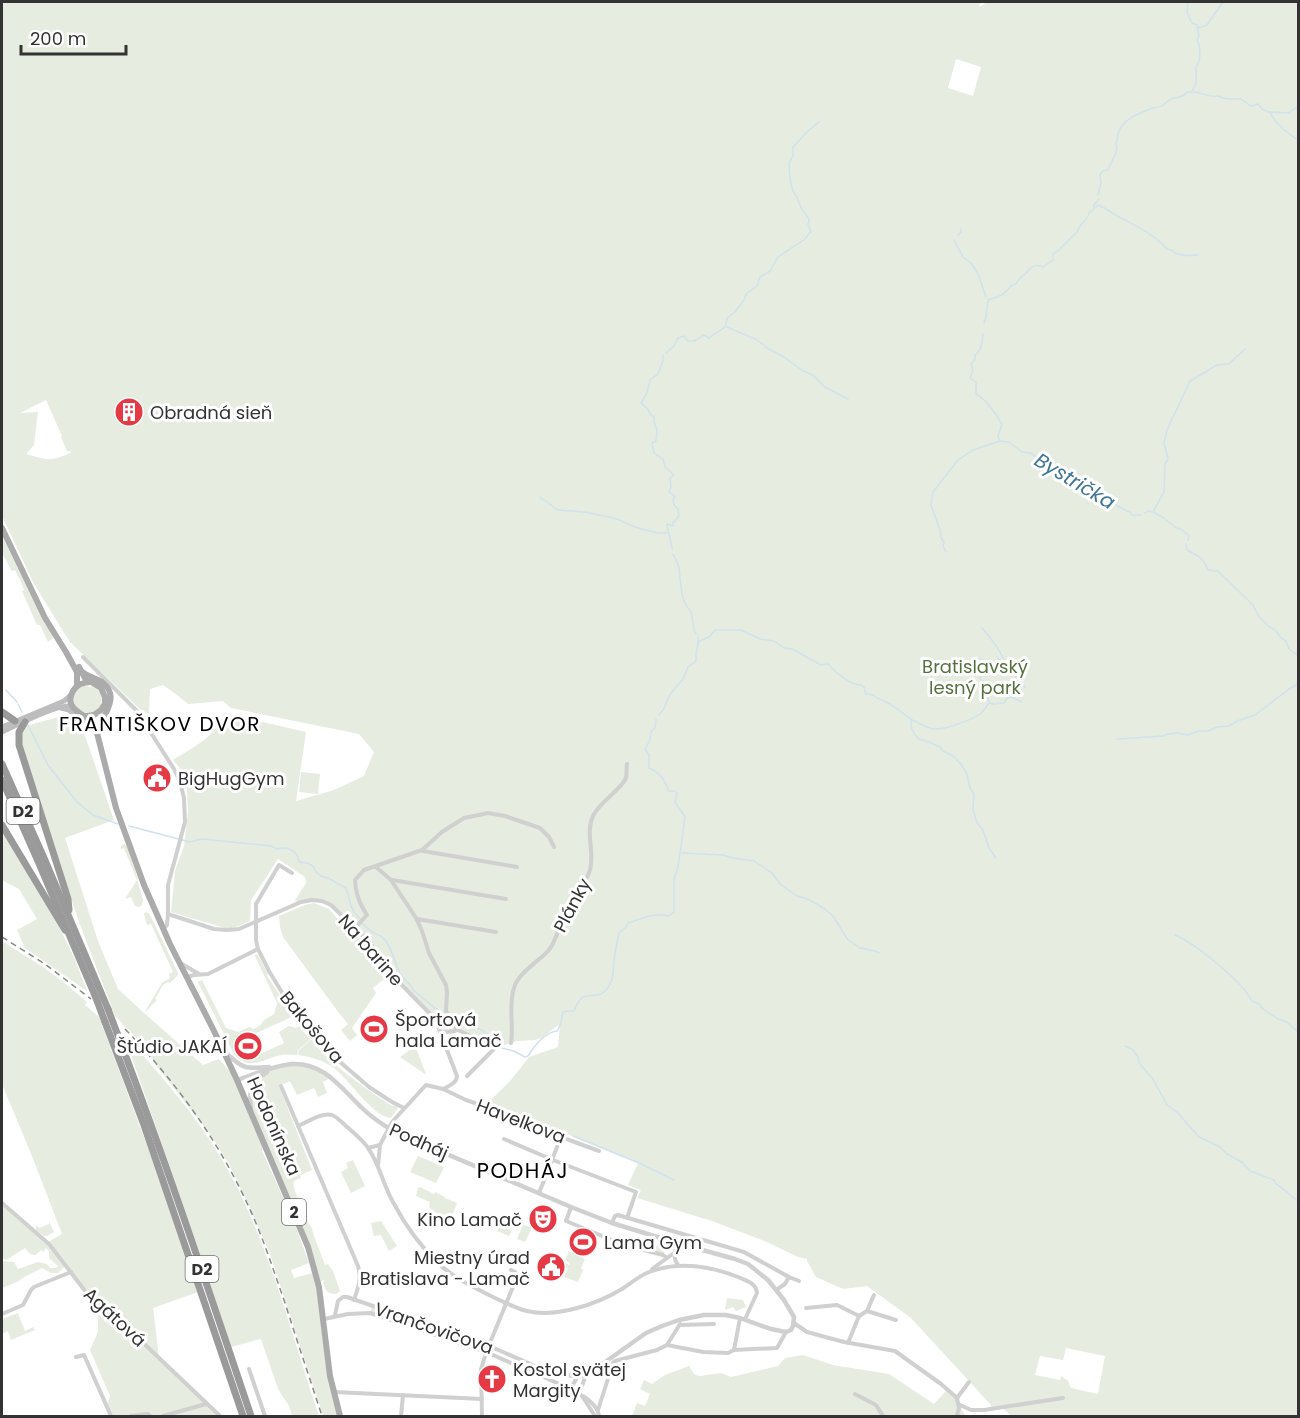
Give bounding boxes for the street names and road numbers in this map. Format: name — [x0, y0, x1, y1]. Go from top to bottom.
road number: D2 — [7, 798, 40, 824]
street label: Plánky — [547, 874, 597, 936]
street label: Na barine — [333, 909, 409, 991]
street label: Bakošova — [274, 986, 350, 1068]
street label: Hodonínska — [241, 1073, 307, 1179]
street label: Havelkova — [473, 1093, 569, 1149]
street label: Podháj — [385, 1117, 453, 1165]
road number: 2 — [282, 1199, 306, 1225]
road number: D2 — [186, 1256, 218, 1282]
street label: Agátová — [78, 1282, 152, 1352]
street label: Vrančovičova — [371, 1296, 497, 1360]

